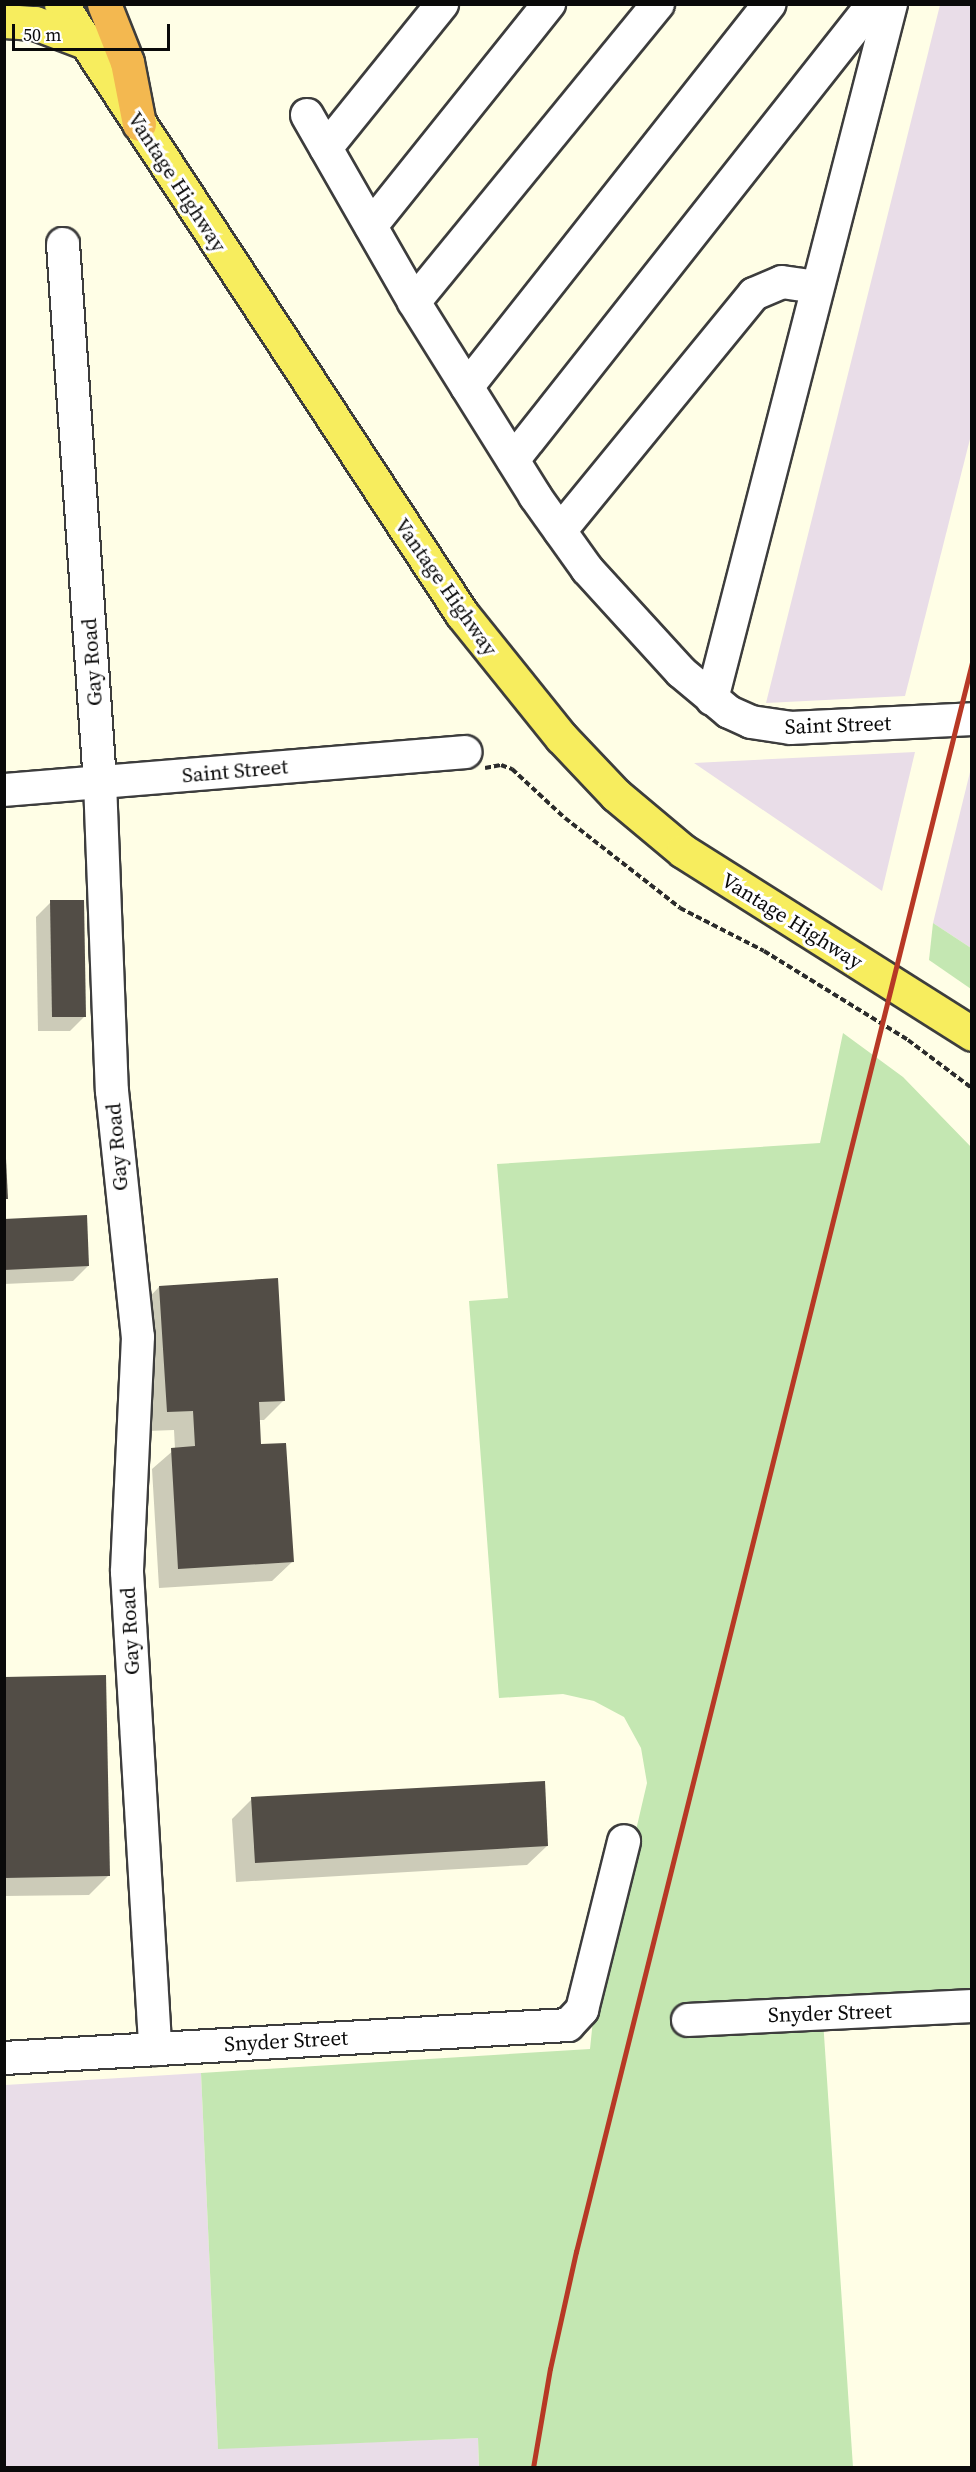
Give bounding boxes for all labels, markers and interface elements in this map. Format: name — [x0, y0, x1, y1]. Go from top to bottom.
scale bar — [15, 12, 172, 50]
text: 50 m — [23, 22, 61, 47]
street label: Vantage Highway — [122, 107, 232, 257]
street label: Vantage Highway — [389, 514, 503, 660]
street label: Gay Road — [76, 617, 108, 707]
street label: Saint Street — [784, 711, 892, 739]
street label: Saint Street — [181, 754, 289, 788]
street label: Vantage Highway — [717, 867, 867, 975]
street label: Gay Road — [101, 1102, 133, 1192]
street label: Gay Road — [115, 1586, 145, 1676]
street label: Snyder Street — [768, 1998, 892, 2028]
street label: Snyder Street — [223, 2025, 349, 2057]

